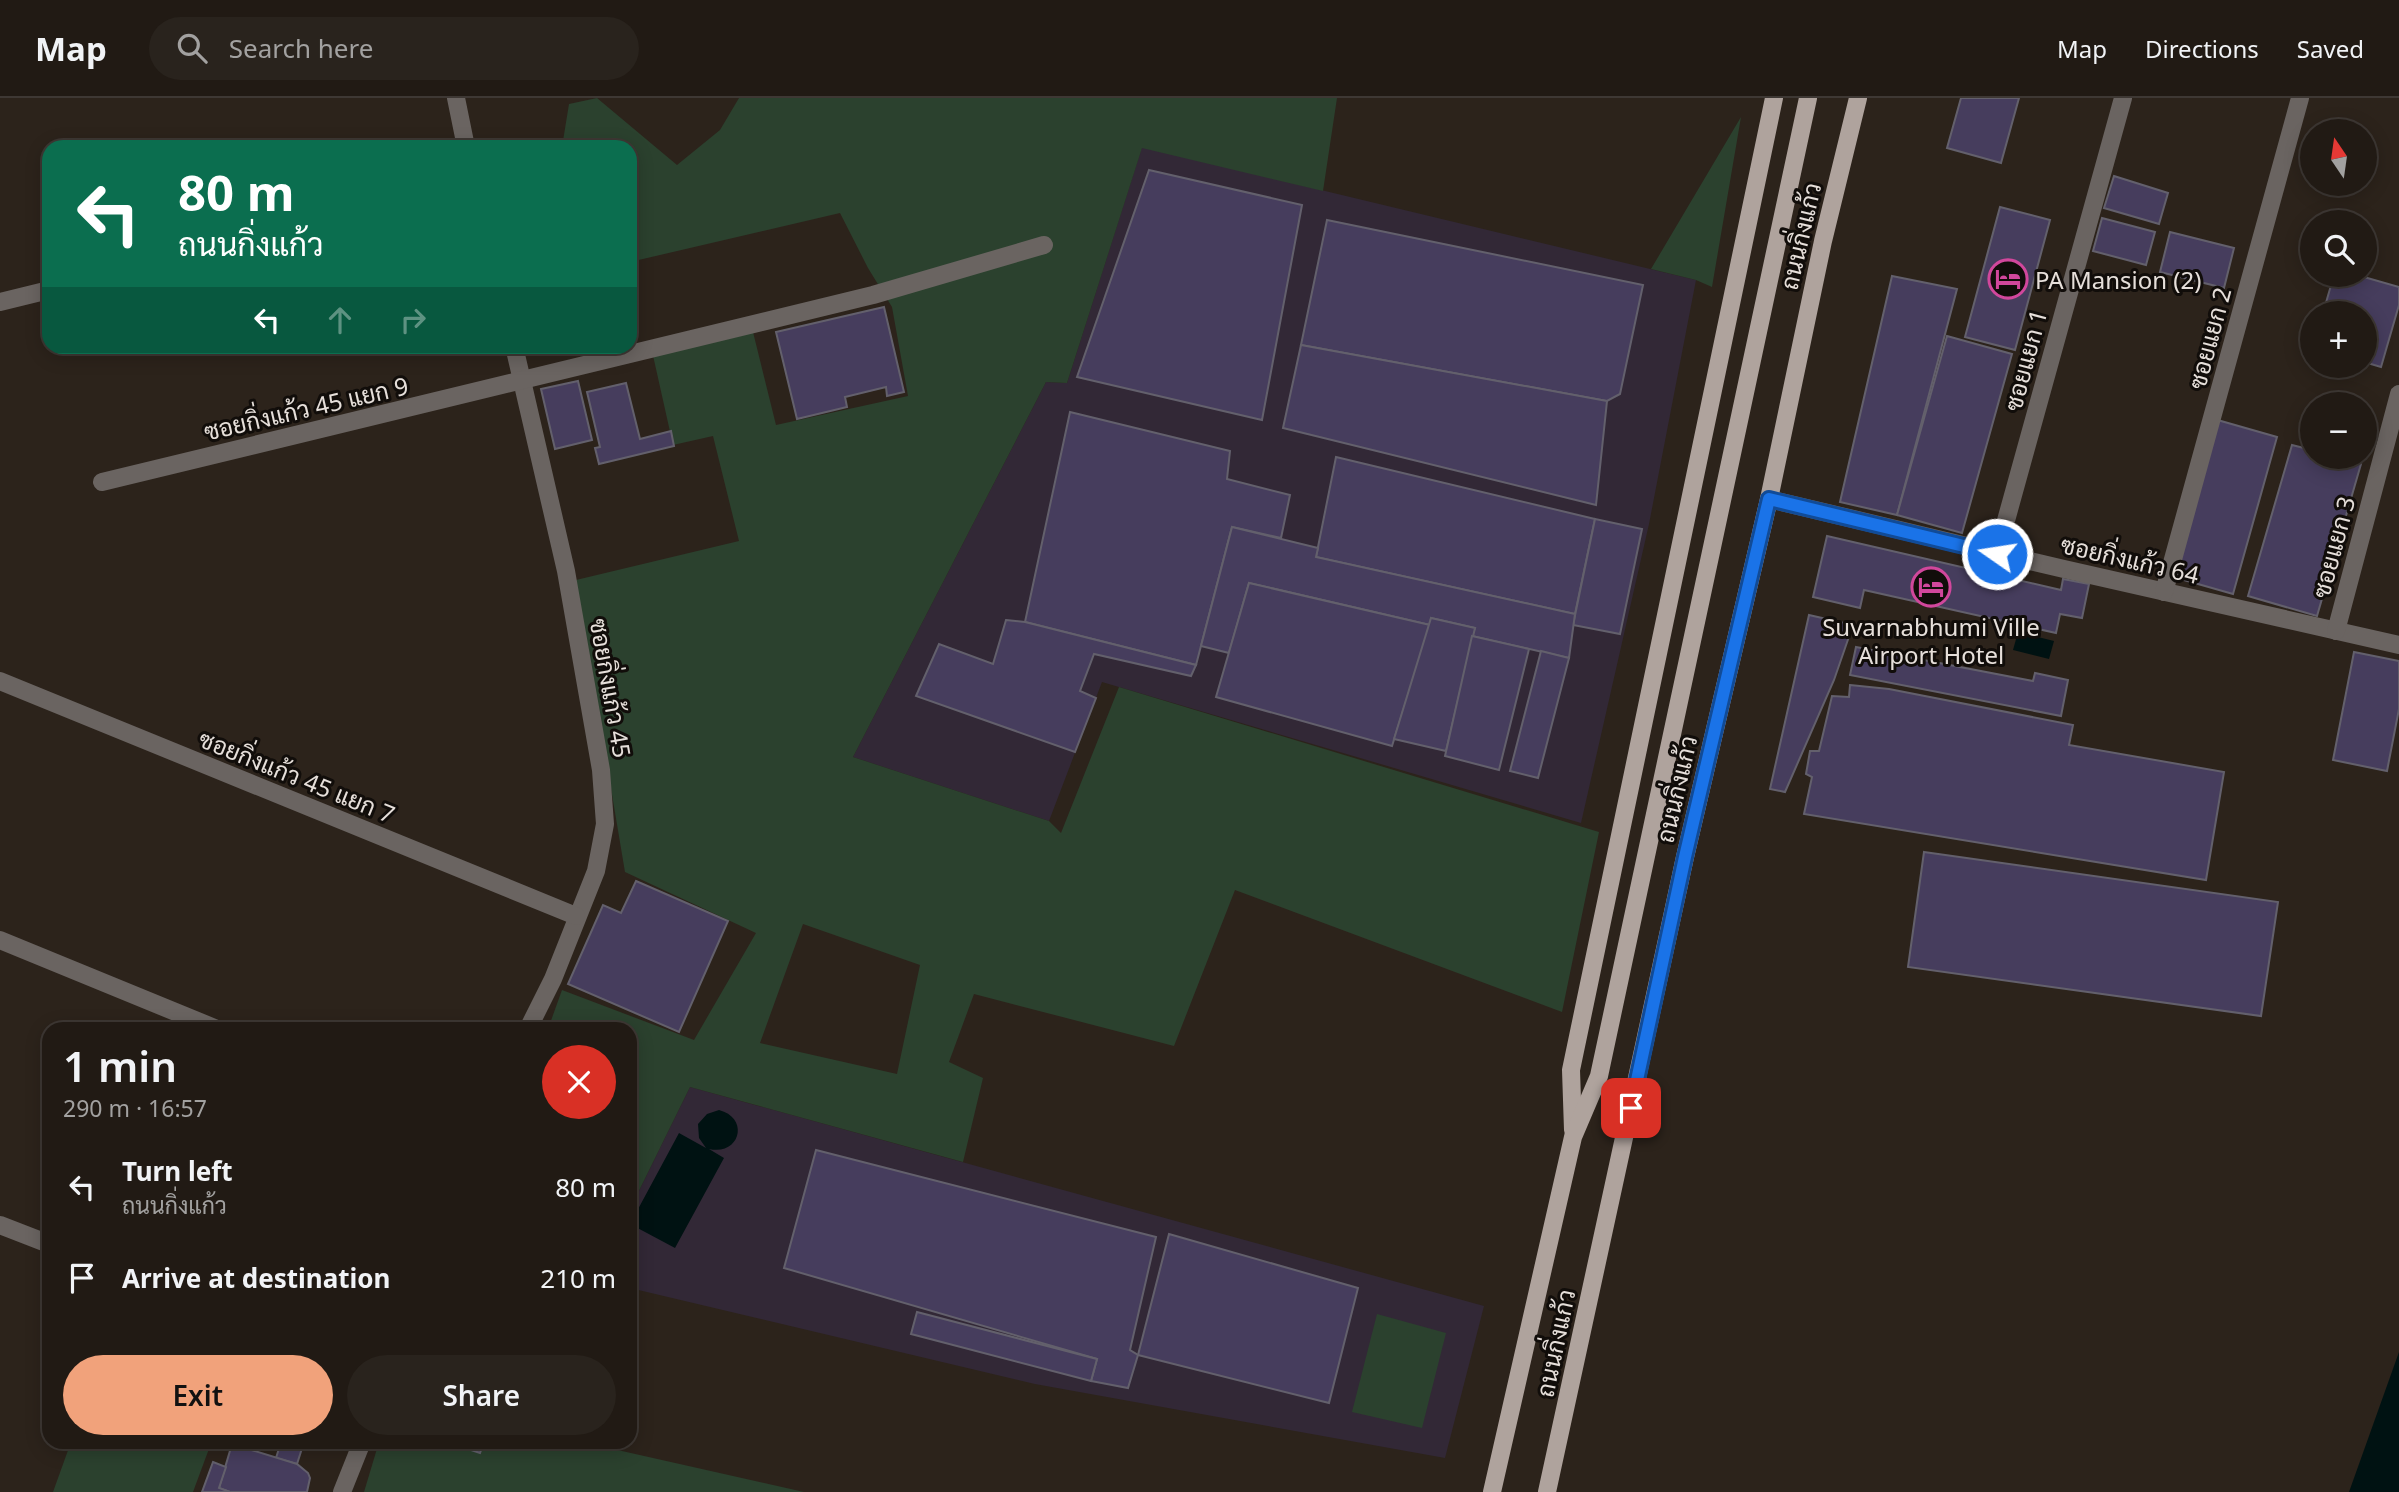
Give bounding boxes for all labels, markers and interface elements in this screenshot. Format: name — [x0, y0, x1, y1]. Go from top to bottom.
search box — [149, 17, 639, 80]
text: Map — [35, 26, 107, 71]
icon: search — [173, 29, 211, 67]
text: Search here — [229, 30, 373, 66]
text: Map — [2057, 32, 2107, 65]
text: Directions — [2145, 32, 2259, 65]
text: Saved — [2297, 32, 2364, 65]
north arrow — [2300, 119, 2376, 196]
map controls — [2300, 119, 2377, 469]
text: 80 m — [178, 159, 295, 225]
icon: left — [63, 168, 154, 259]
street label: ถนนกิ่งแก้ว — [1770, 179, 1828, 293]
button: search — [2300, 210, 2377, 287]
text: ถนนกิ่งแก้ว — [178, 222, 324, 265]
hotel icon: PA Mansion (2) — [1987, 258, 2029, 300]
place label: PA Mansion (2) — [2035, 263, 2201, 296]
street label: ซอยแยก 2 — [2180, 283, 2238, 393]
icon: left — [248, 301, 286, 339]
icon: ahead — [321, 301, 359, 339]
icon: right — [394, 301, 432, 339]
button: + — [2300, 301, 2377, 378]
street label: ซอยแยก 1 — [1996, 305, 2054, 415]
street label: ซอยกิ่งแก้ว 45 แยก 9 — [200, 367, 411, 448]
button: − — [2300, 392, 2377, 469]
street label: ซอยแยก 3 — [2304, 492, 2362, 602]
position arrow — [1960, 517, 2034, 591]
street label: ซอยกิ่งแก้ว 64 — [2058, 525, 2203, 591]
hotel icon: Suvarnabhumi Ville Airport Hotel — [1910, 566, 1952, 608]
place label: Suvarnabhumi Ville Airport Hotel — [1822, 610, 2040, 671]
street label: ซอยกิ่งแก้ว 45 — [583, 615, 641, 760]
street label: ซอยกิ่งแก้ว 45 แยก 7 — [194, 720, 401, 830]
street label: ถนนกิ่งแก้ว — [1646, 732, 1704, 846]
text: 1 min — [63, 1037, 177, 1094]
button: close — [542, 1045, 616, 1119]
pin — [1601, 1078, 1661, 1138]
icon: arrive — [1612, 1089, 1650, 1127]
text: 290 m · 16:57 — [63, 1092, 207, 1124]
text: Turn left — [122, 1153, 233, 1189]
icon: left — [63, 1168, 101, 1206]
text: 80 m — [555, 1169, 616, 1205]
text: ถนนกิ่งแก้ว — [122, 1189, 227, 1221]
icon: arrive — [63, 1259, 101, 1297]
text: Arrive at destination — [122, 1260, 391, 1296]
text: 210 m — [540, 1260, 616, 1296]
street label: ถนนกิ่งแก้ว — [1526, 1286, 1582, 1400]
button: Exit — [63, 1355, 333, 1435]
button: Share — [347, 1355, 616, 1435]

